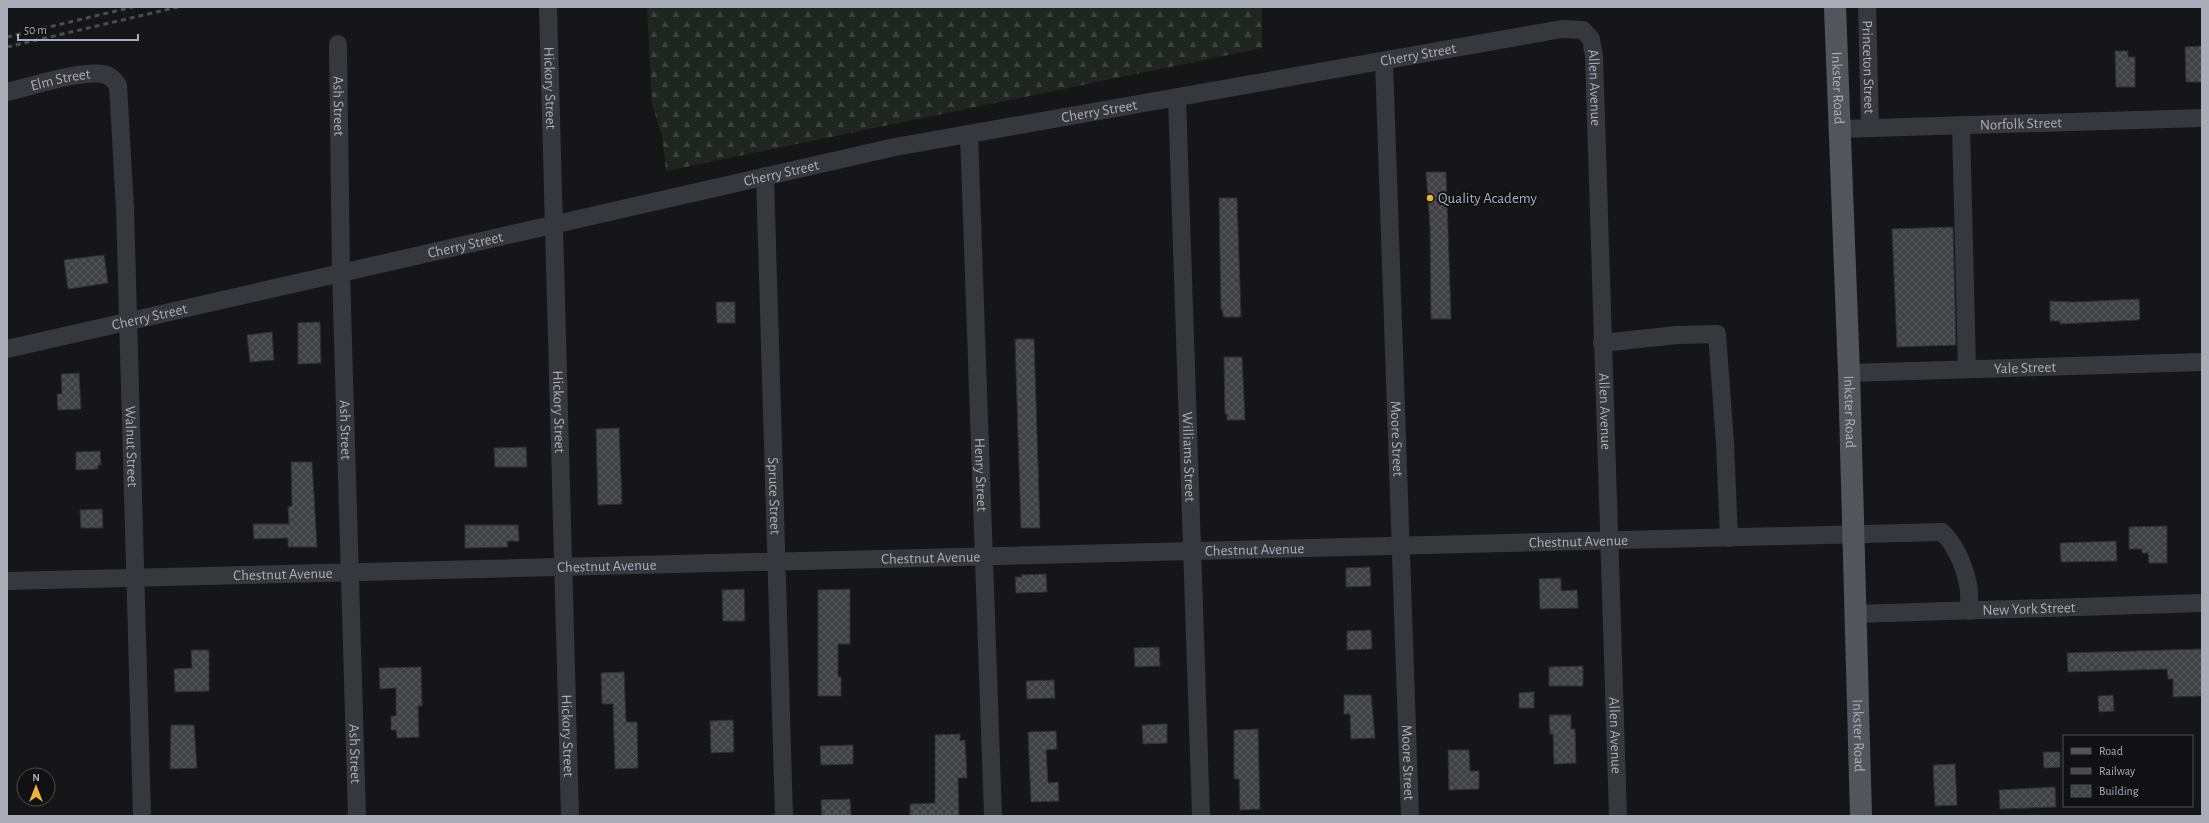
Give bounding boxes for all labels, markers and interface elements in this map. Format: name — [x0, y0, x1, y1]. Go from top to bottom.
scale bar — [18, 16, 138, 42]
street label: Princeton Street — [1860, 20, 1877, 114]
text: 50 m — [24, 24, 47, 36]
street label: Cherry Street — [1379, 40, 1457, 69]
street label: Hickory Street — [542, 46, 559, 130]
street label: Allen Avenue — [1585, 48, 1604, 126]
street label: Inkster Road — [1829, 51, 1847, 125]
street label: Elm Street — [29, 66, 91, 93]
street label: Ash Street — [331, 76, 347, 136]
street label: Cherry Street — [1060, 97, 1138, 125]
street label: Norfolk Street — [1980, 115, 2062, 132]
street label: Cherry Street — [742, 157, 820, 189]
place label: Quality Academy — [1438, 191, 1538, 206]
marker: Quality Academy — [1425, 193, 1435, 203]
street label: Cherry Street — [426, 229, 505, 261]
street label: Cherry Street — [110, 301, 189, 332]
street label: Yale Street — [1993, 359, 2057, 376]
street label: Hickory Street — [550, 370, 568, 454]
street label: Allen Avenue — [1597, 373, 1614, 450]
street label: Inkster Road — [1842, 375, 1859, 449]
street label: Ash Street — [337, 400, 354, 460]
street label: Moore Street — [1388, 401, 1406, 477]
street label: Walnut Street — [123, 406, 140, 488]
street label: Williams Street — [1180, 411, 1198, 502]
street label: Henry Street — [972, 438, 990, 512]
street label: Spruce Street — [766, 457, 783, 535]
street label: Chestnut Avenue — [1529, 532, 1628, 550]
street label: Chestnut Avenue — [1205, 541, 1305, 558]
street label: Chestnut Avenue — [881, 549, 981, 566]
street label: Chestnut Avenue — [557, 557, 657, 575]
street label: Chestnut Avenue — [233, 565, 333, 583]
street label: New York Street — [1982, 600, 2076, 617]
street label: Hickory Street — [559, 694, 576, 778]
street label: Allen Avenue — [1607, 697, 1624, 774]
street label: Inkster Road — [1850, 699, 1867, 772]
street label: Ash Street — [347, 724, 364, 784]
street label: Moore Street — [1399, 724, 1417, 801]
legend — [2063, 735, 2193, 807]
text: Road — [2099, 745, 2123, 757]
text: Railway — [2099, 765, 2135, 778]
north arrow — [16, 767, 56, 807]
text: N — [32, 772, 40, 783]
text: Building — [2099, 785, 2139, 797]

